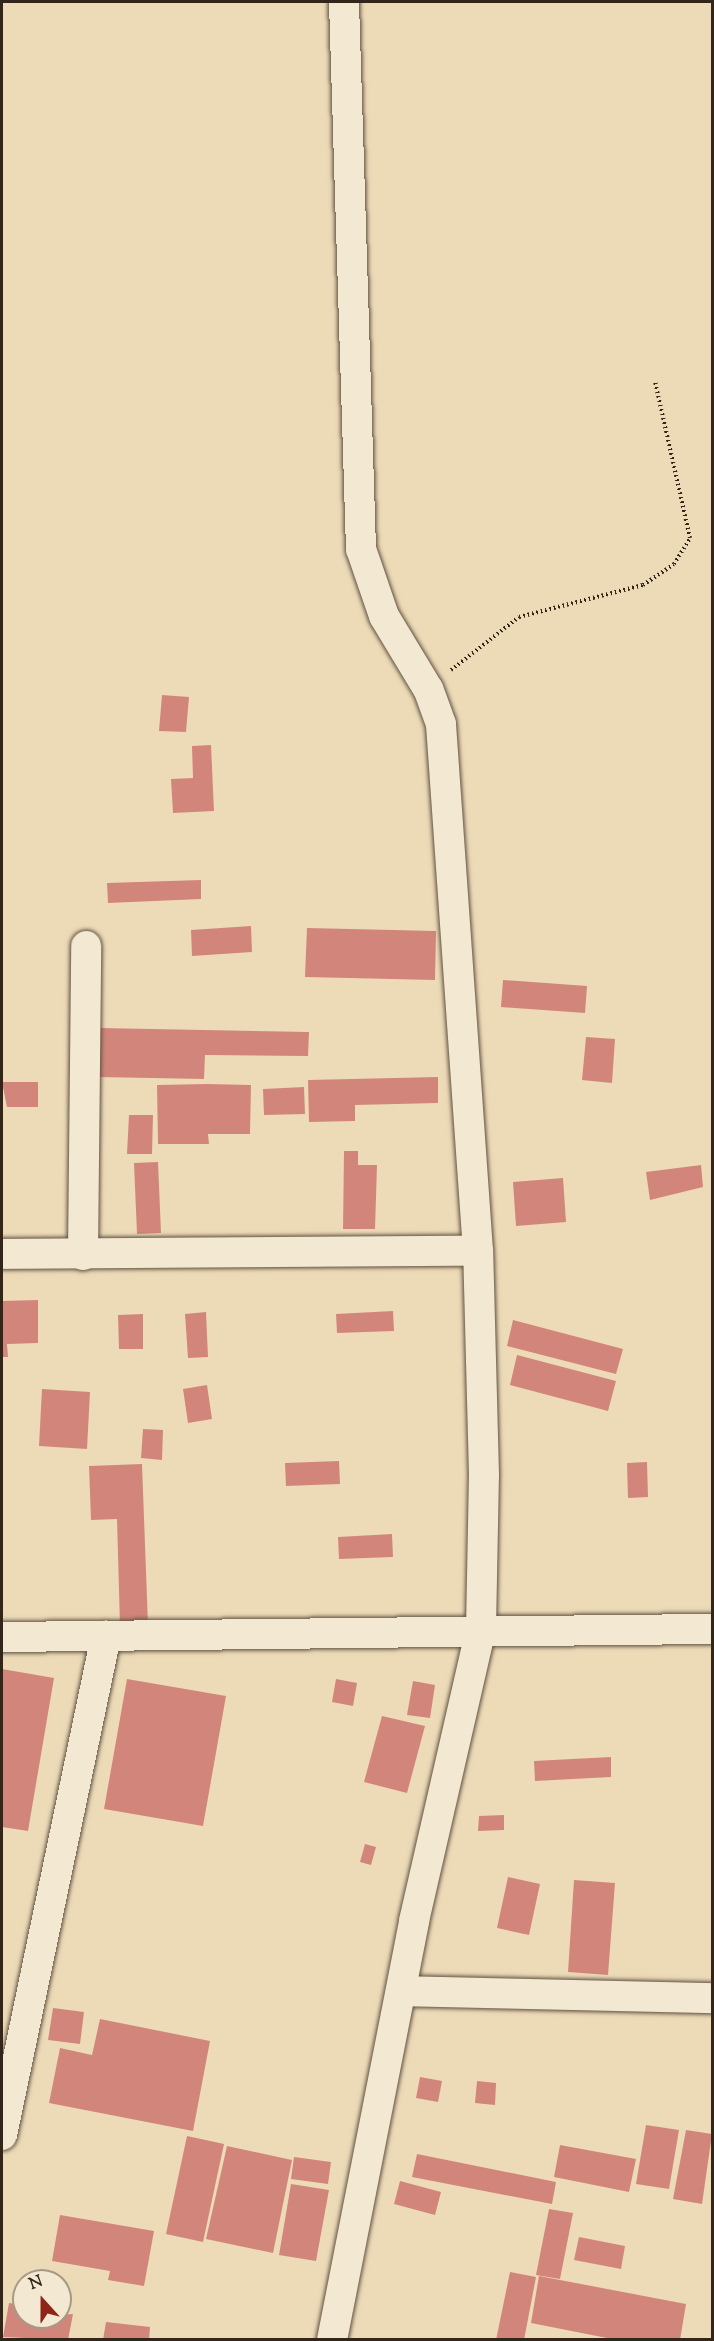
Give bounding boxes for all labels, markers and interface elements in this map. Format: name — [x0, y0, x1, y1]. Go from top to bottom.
north arrow — [12, 2269, 72, 2329]
text: N — [26, 2271, 46, 2297]

